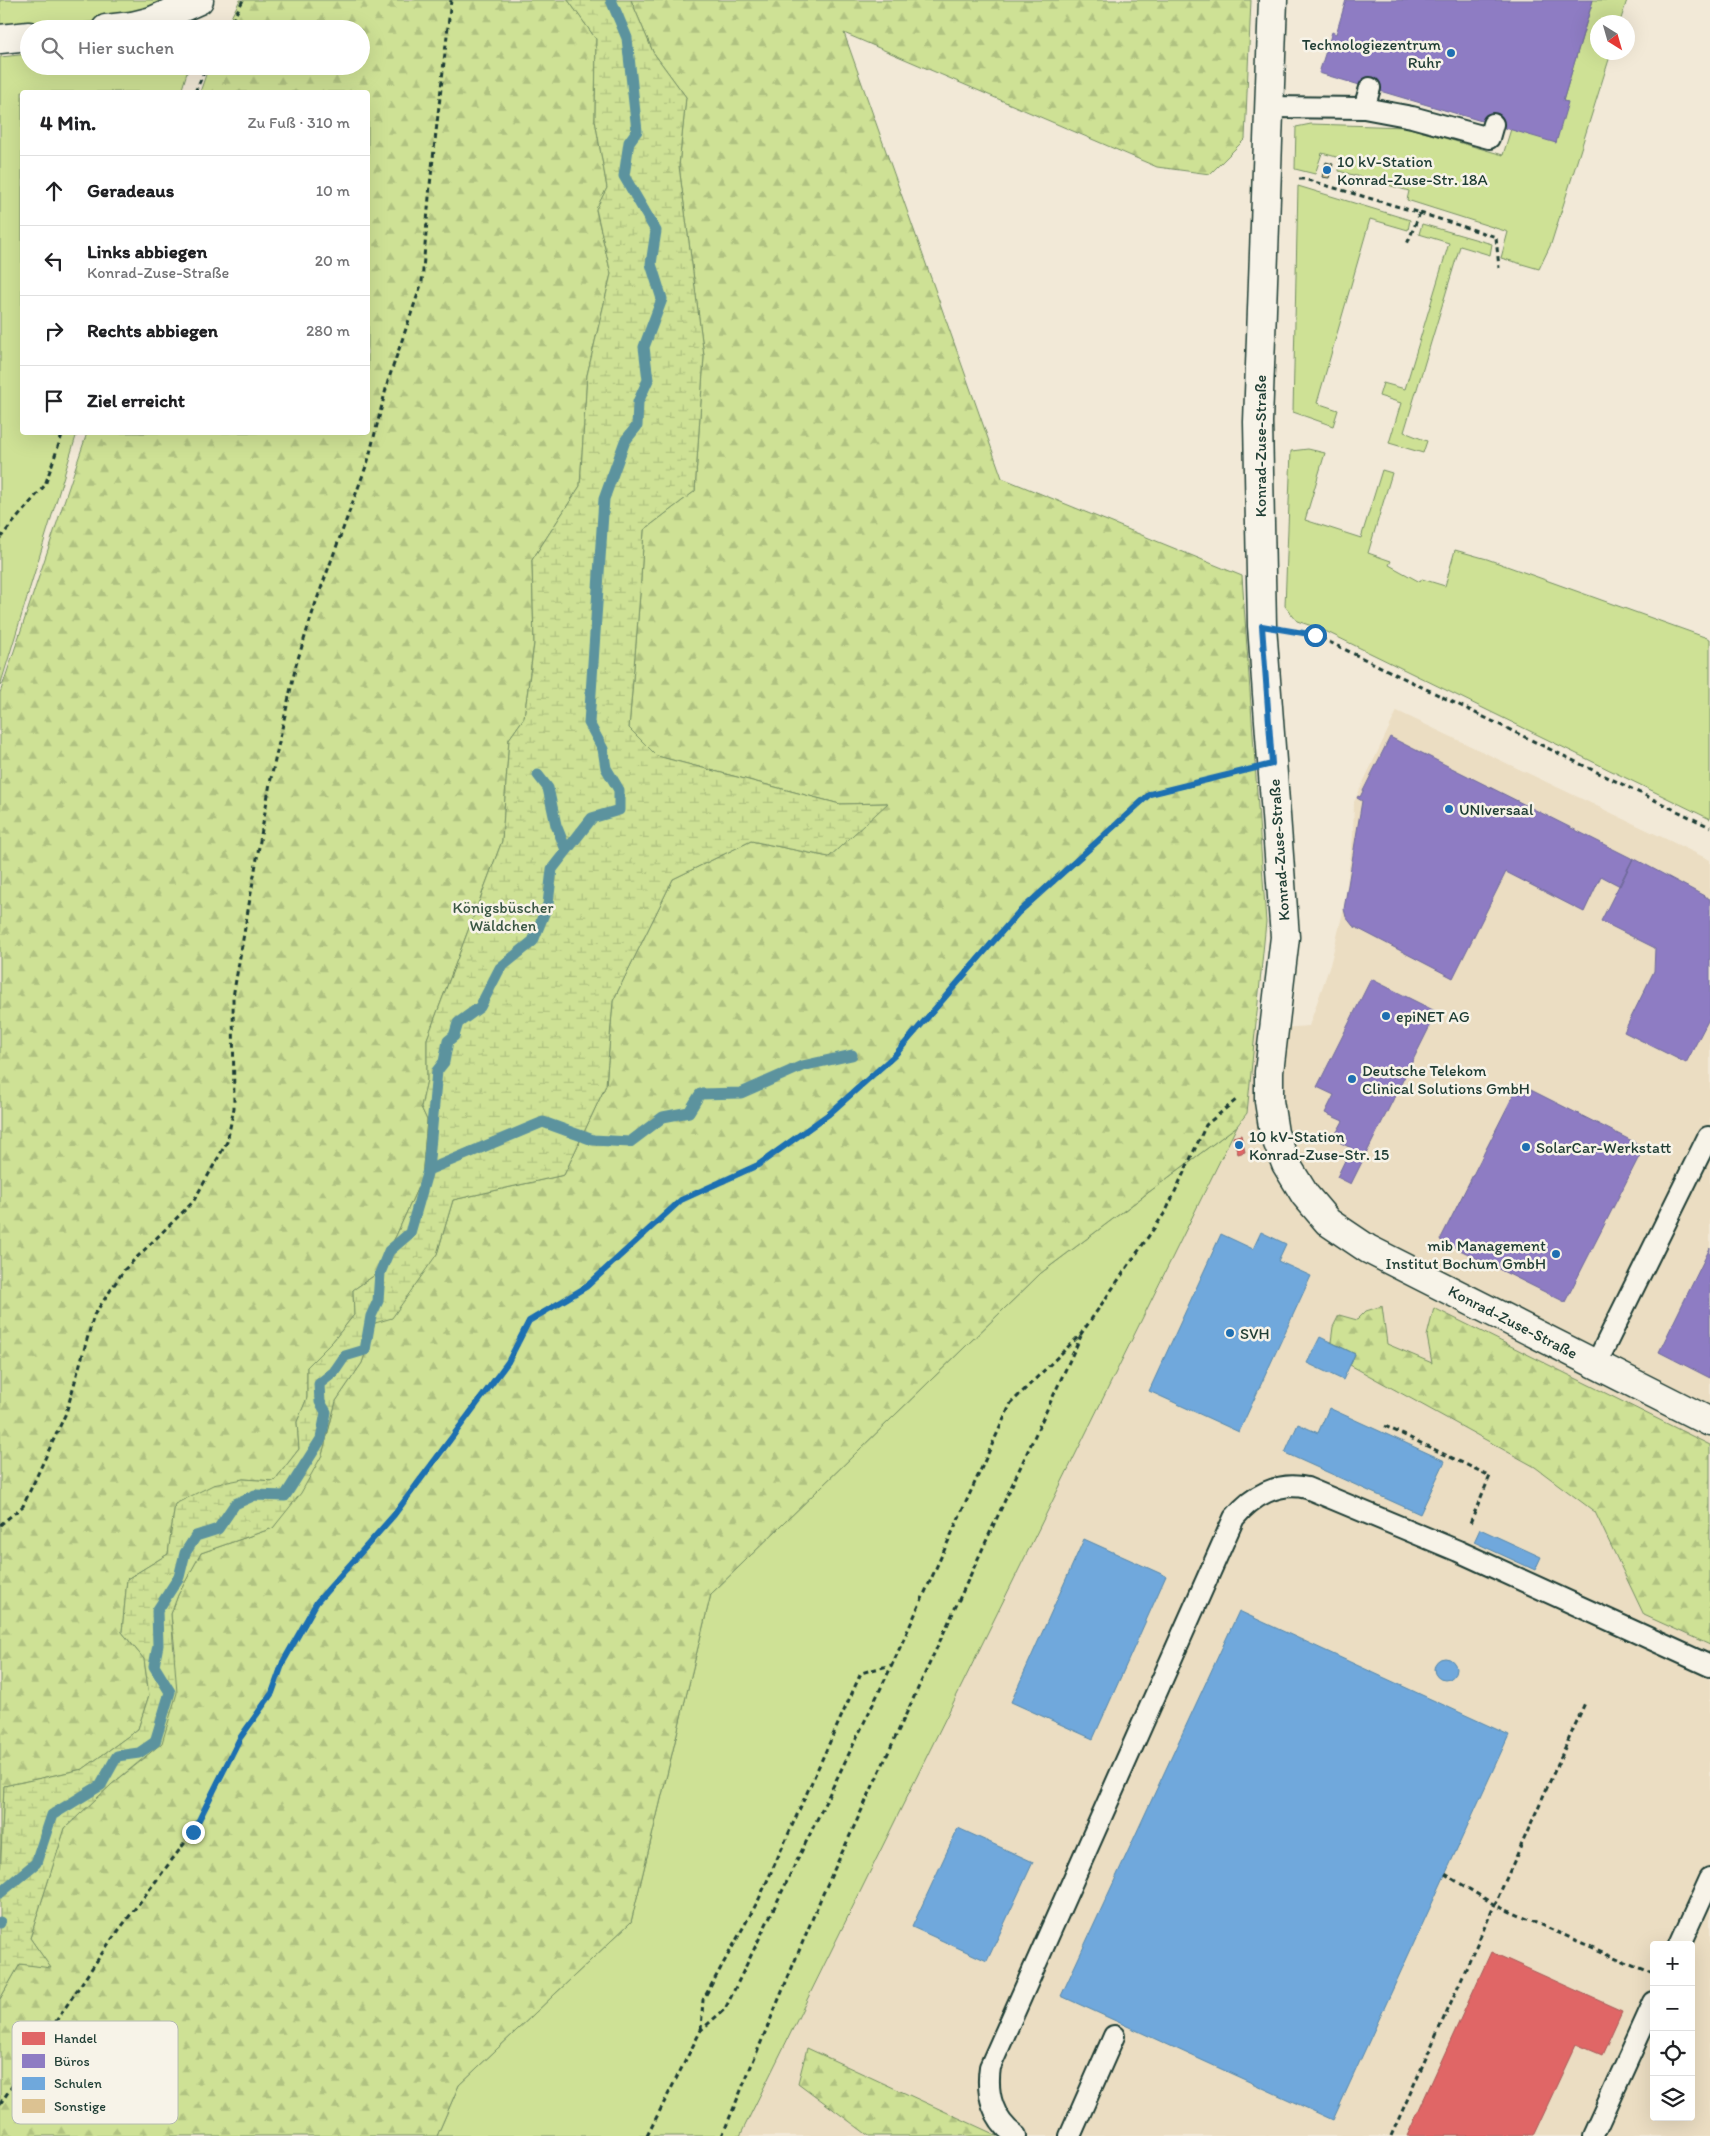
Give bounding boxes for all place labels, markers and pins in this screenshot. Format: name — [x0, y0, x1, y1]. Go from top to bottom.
place label: Technologiezentrum Ruhr — [1302, 35, 1442, 72]
marker: Technologiezentrum Ruhr — [1445, 47, 1457, 59]
place label: 10 kV-Station Konrad-Zuse-Str. 18A — [1337, 152, 1488, 189]
marker: 10 kV-Station Konrad-Zuse-Str. 18A — [1321, 164, 1333, 176]
place label: UNIversaal — [1459, 800, 1534, 819]
marker: UNIversaal — [1443, 803, 1455, 815]
place label: epiNET AG — [1396, 1007, 1470, 1026]
marker: epiNET AG — [1380, 1010, 1392, 1022]
place label: Deutsche Telekom Clinical Solutions GmbH — [1362, 1061, 1530, 1098]
marker: Deutsche Telekom Clinical Solutions GmbH — [1346, 1073, 1358, 1085]
place label: 10 kV-Station Konrad-Zuse-Str. 15 — [1249, 1127, 1389, 1164]
place label: SolarCar-Werkstatt — [1536, 1138, 1671, 1157]
marker: 10 kV-Station Konrad-Zuse-Str. 15 — [1233, 1139, 1245, 1151]
marker: SolarCar-Werkstatt — [1520, 1141, 1532, 1153]
place label: mib Management Institut Bochum GmbH — [1386, 1236, 1546, 1273]
marker: mib Management Institut Bochum GmbH — [1550, 1248, 1562, 1260]
place label: SVH — [1240, 1324, 1270, 1343]
marker: SVH — [1224, 1327, 1236, 1339]

